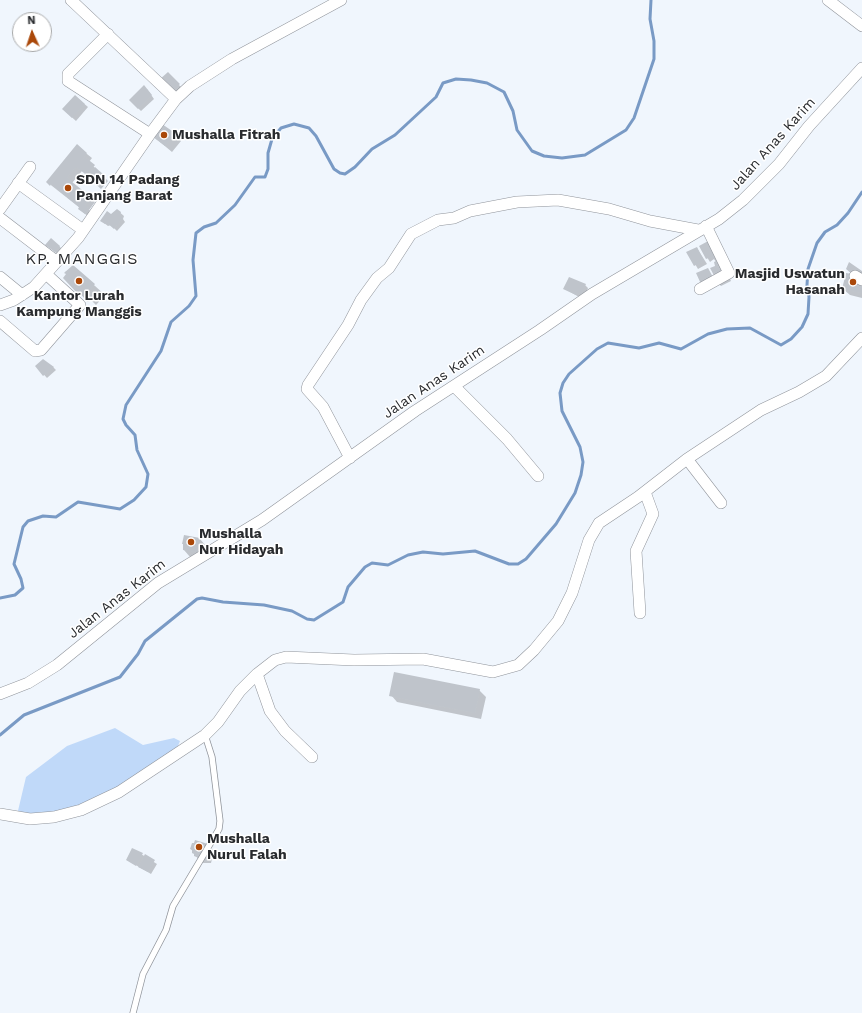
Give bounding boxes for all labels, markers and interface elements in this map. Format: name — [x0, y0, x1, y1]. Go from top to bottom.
north arrow — [12, 12, 52, 52]
text: N — [27, 14, 36, 27]
street label: Jalan Anas Karim — [727, 94, 819, 194]
place label: Mushalla Fitrah — [172, 127, 280, 143]
marker: Mushalla Fitrah — [159, 130, 169, 140]
place label: SDN 14 Padang Panjang Barat — [76, 172, 179, 204]
marker: SDN 14 Padang Panjang Barat — [63, 183, 73, 193]
district label: KP. MANGGIS — [25, 249, 139, 269]
place label: Masjid Uswatun Hasanah — [735, 266, 845, 298]
marker: Kantor Lurah Kampung Manggis — [74, 276, 84, 286]
marker: Masjid Uswatun Hasanah — [848, 277, 858, 287]
place label: Kantor Lurah Kampung Manggis — [16, 288, 142, 320]
street label: Jalan Anas Karim — [380, 342, 488, 422]
place label: Mushalla Nur Hidayah — [199, 526, 283, 558]
marker: Mushalla Nur Hidayah — [186, 537, 196, 547]
street label: Jalan Anas Karim — [65, 556, 169, 642]
place label: Mushalla Nurul Falah — [207, 831, 287, 864]
marker: Mushalla Nurul Falah — [194, 842, 204, 852]

